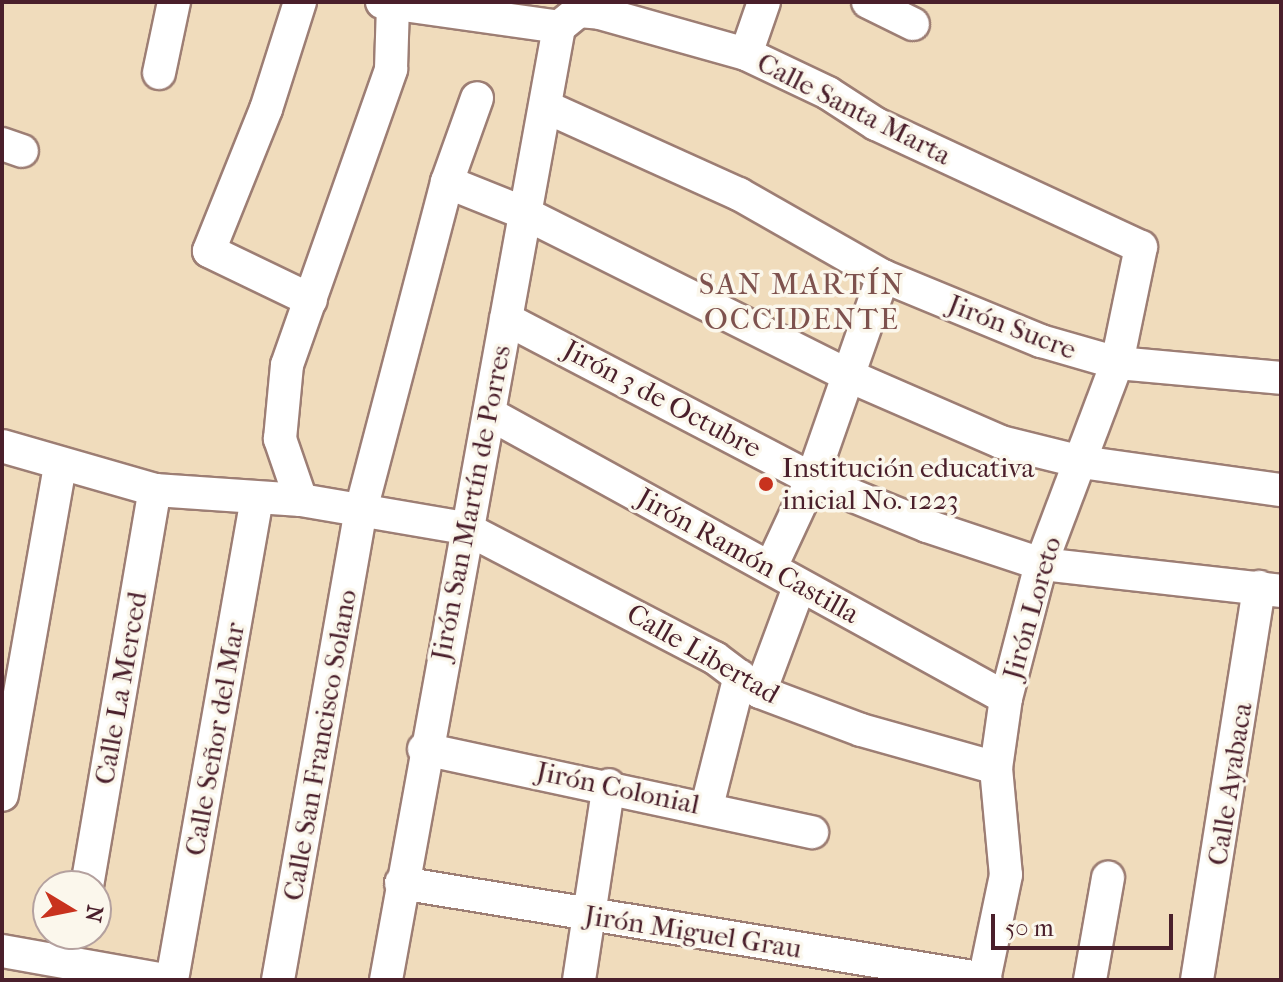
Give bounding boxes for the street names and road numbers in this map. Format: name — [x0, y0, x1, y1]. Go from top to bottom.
street label: Calle Santa Marta — [752, 46, 956, 172]
street label: Jirón Sucre — [943, 287, 1081, 367]
street label: Jirón 3 de Octubre — [557, 333, 767, 465]
street label: Jirón San Martín de Porres — [424, 343, 518, 663]
street label: Jirón Ramón Castilla — [631, 481, 865, 631]
street label: Jirón Loreto — [996, 533, 1068, 683]
street label: Calle San Francisco Solano — [276, 587, 364, 903]
street label: Calle La Merced — [88, 589, 154, 787]
street label: Calle Libertad — [621, 597, 785, 711]
street label: Calle Señor del Mar — [178, 620, 252, 858]
street label: Calle Ayabaca — [1201, 700, 1259, 868]
street label: Jirón Colonial — [533, 754, 703, 822]
street label: Jirón Miguel Grau — [582, 898, 804, 966]

